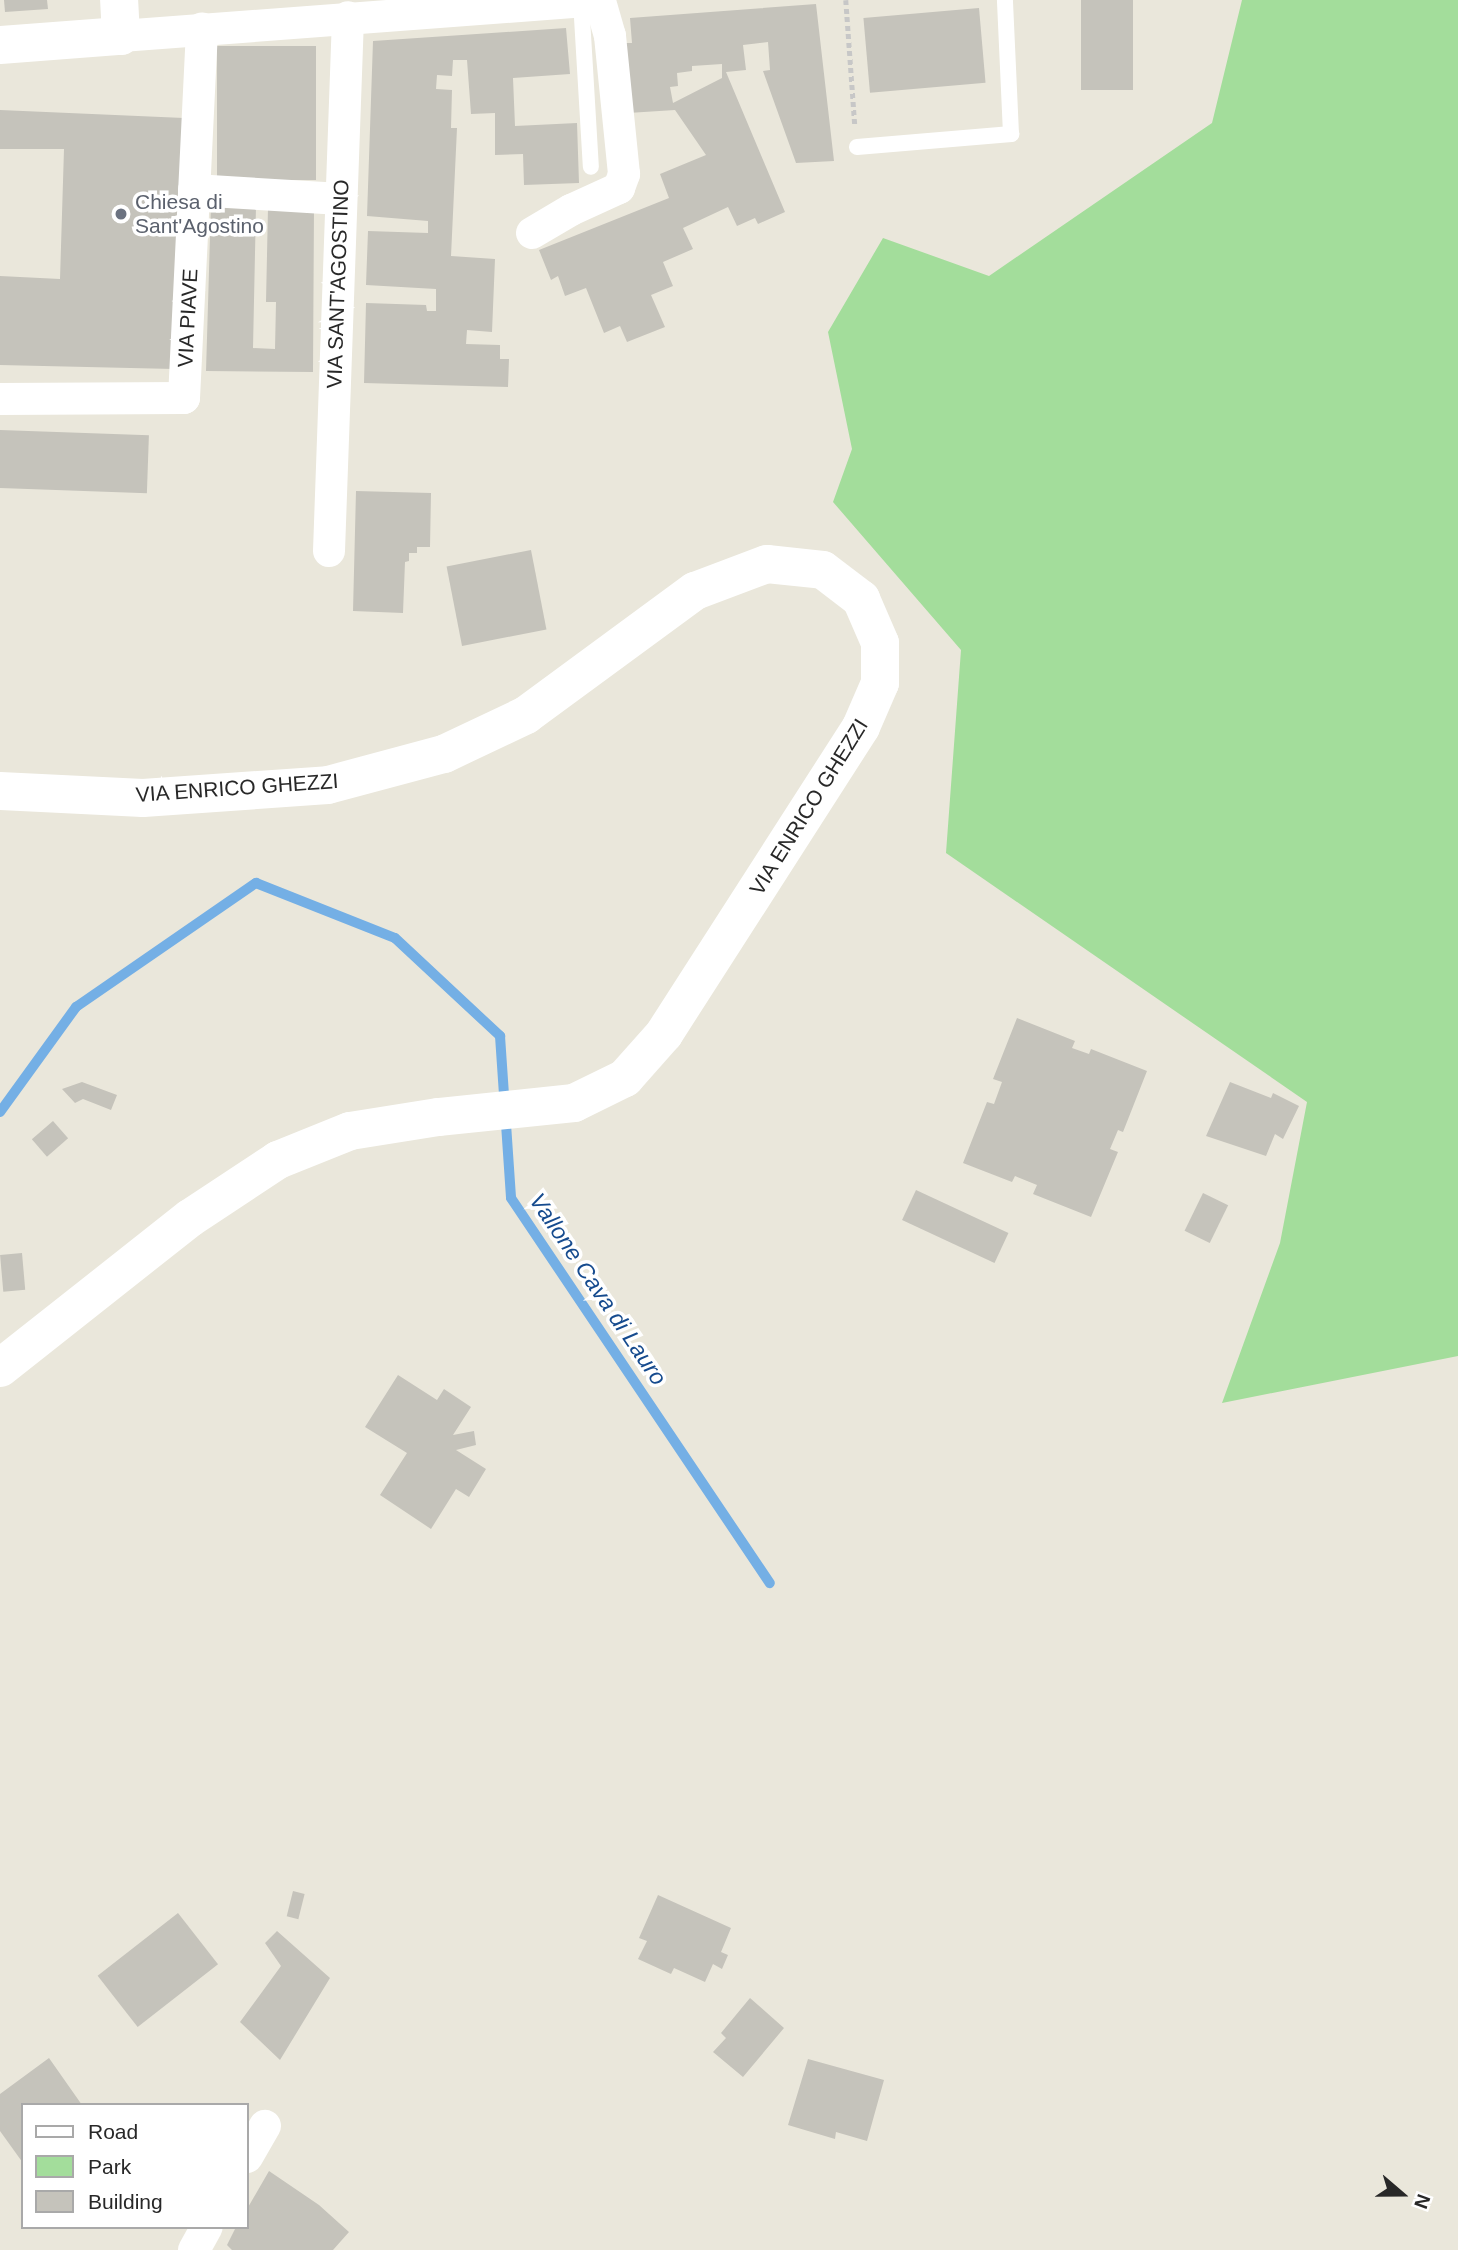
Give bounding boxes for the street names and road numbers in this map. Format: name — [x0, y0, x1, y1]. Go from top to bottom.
street label: VIA SANT'AGOSTINO — [322, 178, 354, 390]
street label: VIA PIAVE — [173, 267, 203, 369]
street label: VIA ENRICO GHEZZI — [744, 714, 874, 900]
street label: VIA ENRICO GHEZZI — [134, 768, 340, 808]

